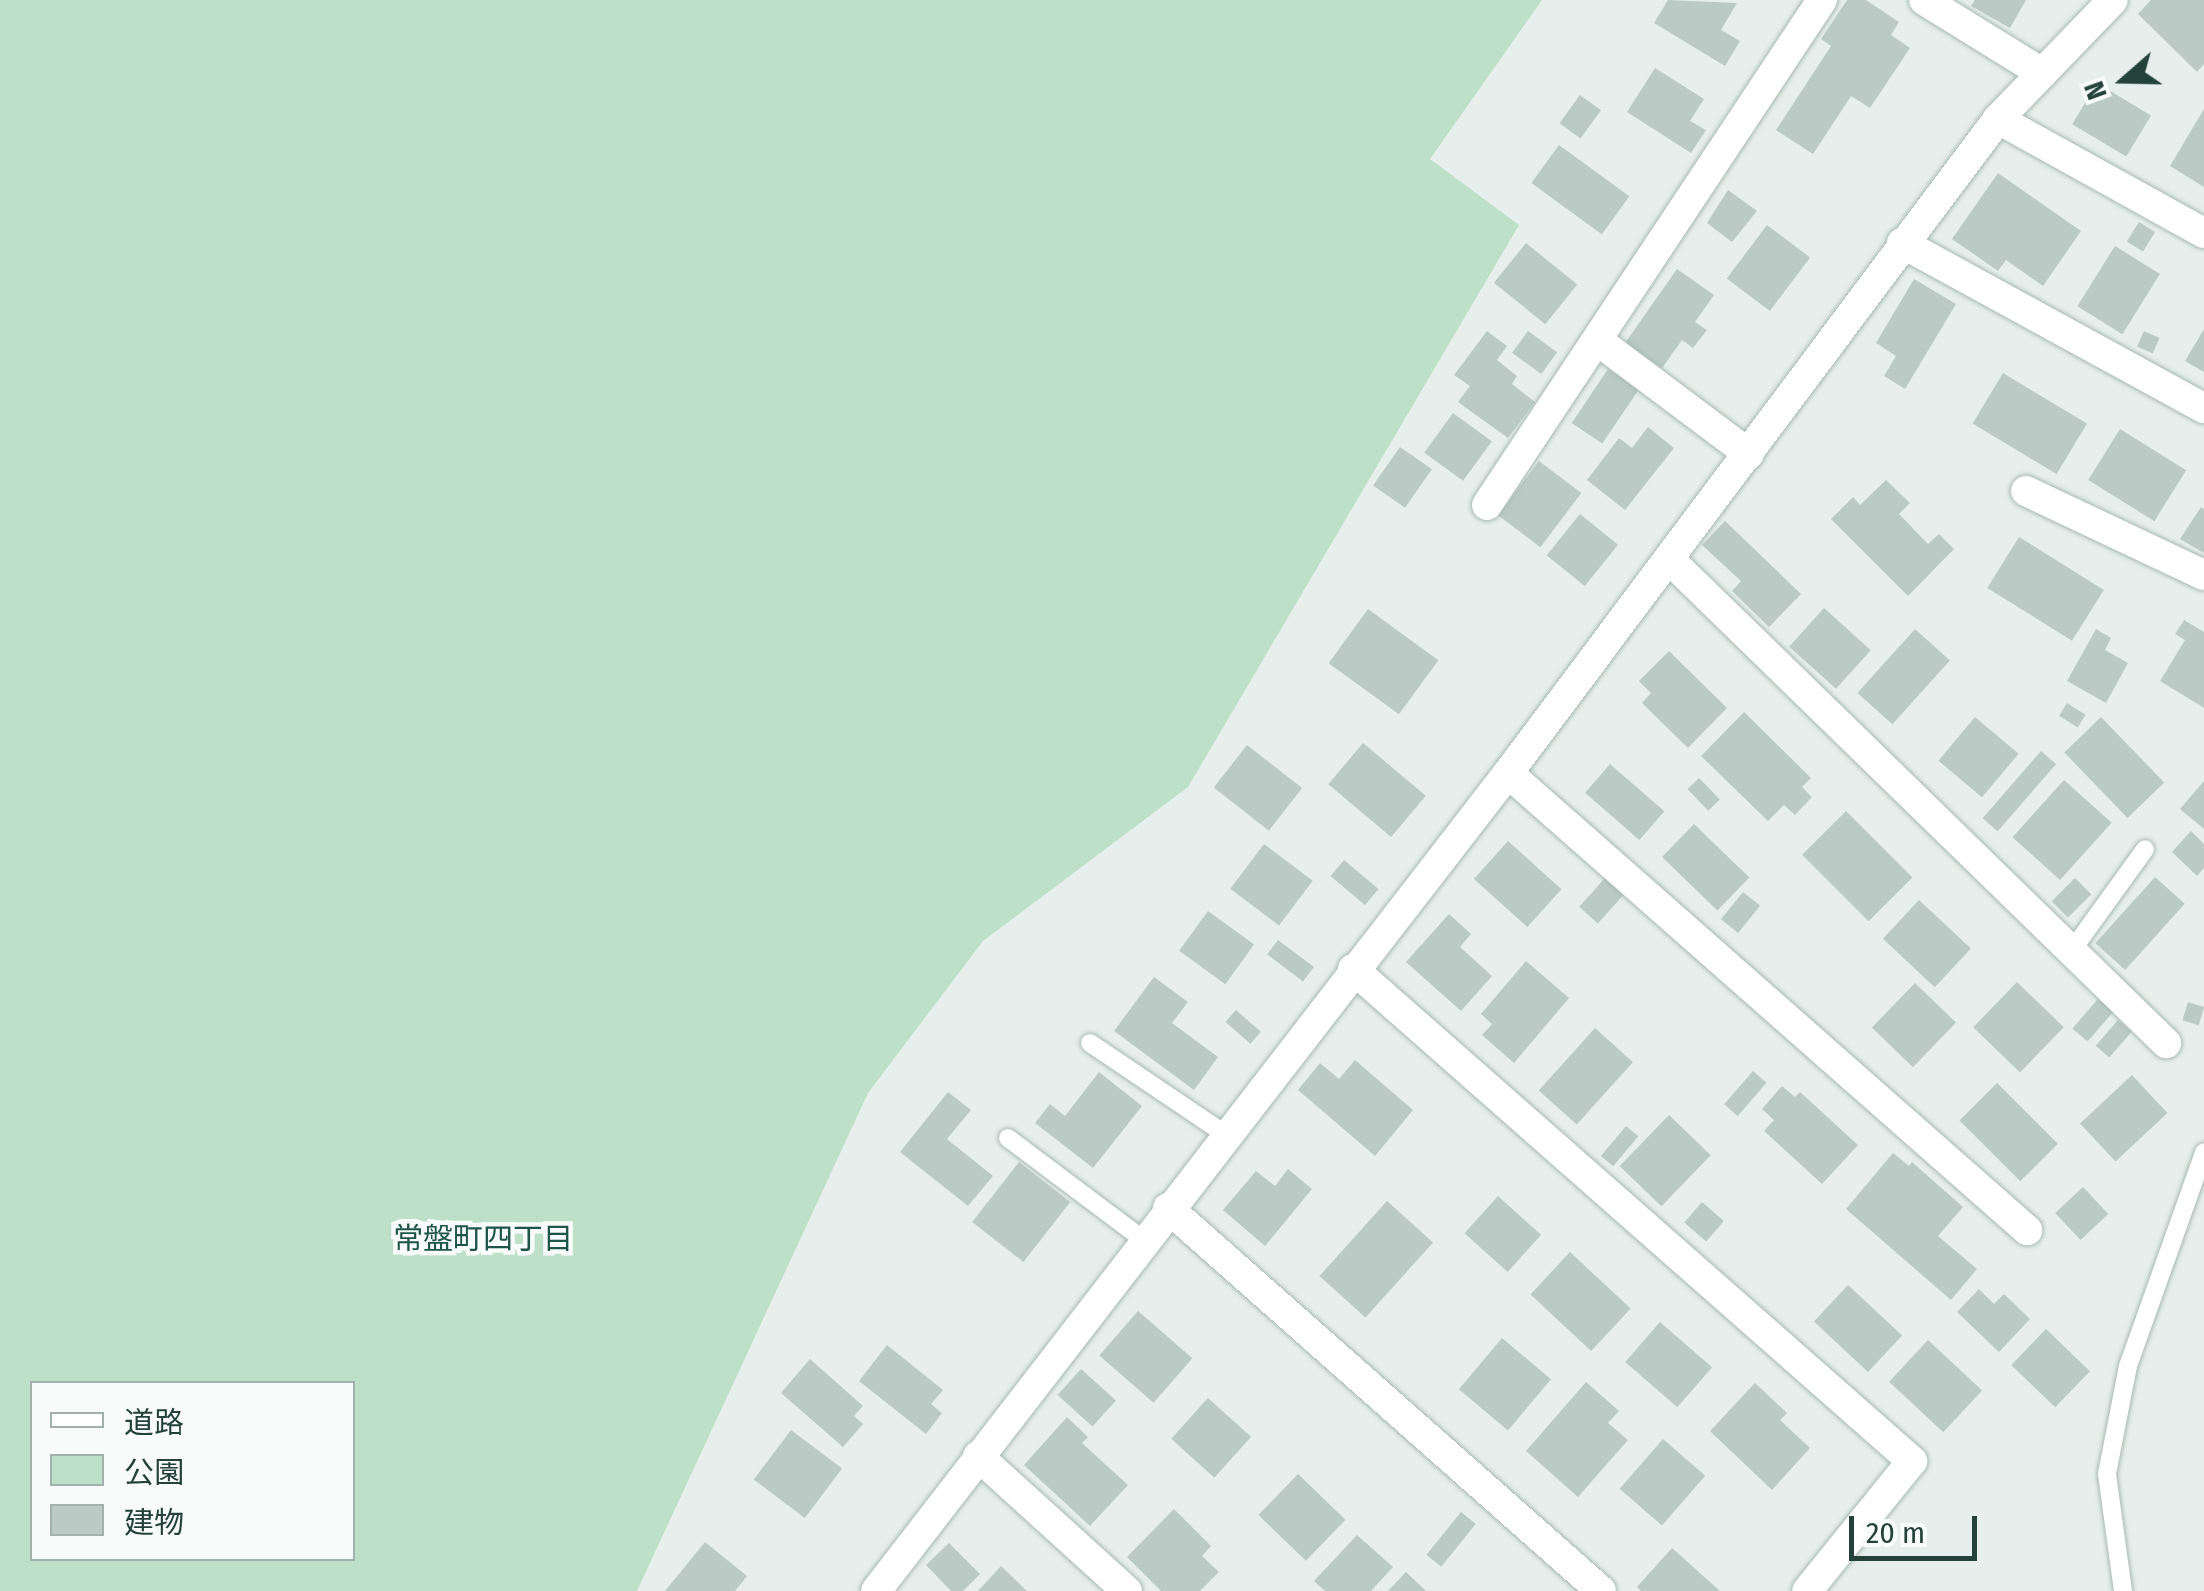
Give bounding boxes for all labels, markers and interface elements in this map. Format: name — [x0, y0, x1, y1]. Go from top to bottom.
north arrow — [2074, 30, 2174, 130]
text: N — [2077, 77, 2114, 104]
district label: 常盤町四丁目 — [393, 1221, 573, 1257]
legend — [30, 1381, 355, 1561]
text: 道路 — [124, 1405, 184, 1441]
text: 公園 — [124, 1455, 184, 1491]
scale bar — [1854, 1496, 1982, 1558]
text: 建物 — [124, 1505, 184, 1541]
text: 20 m — [1866, 1515, 1925, 1551]

